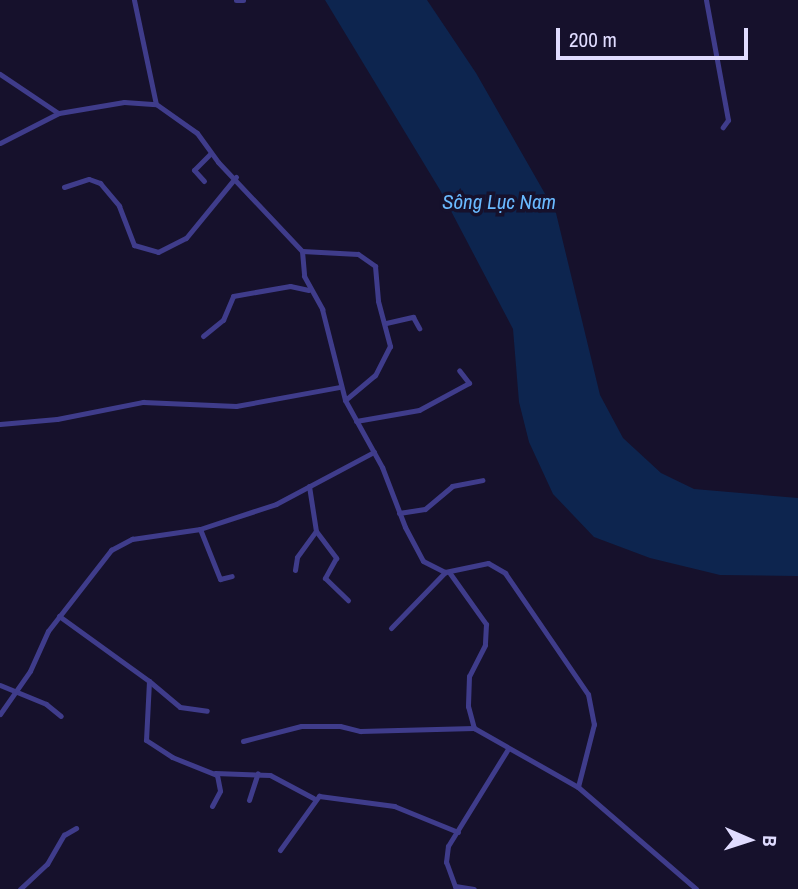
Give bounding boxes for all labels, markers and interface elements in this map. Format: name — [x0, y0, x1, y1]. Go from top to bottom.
scale bar — [560, 14, 752, 58]
text: 200 m — [569, 25, 617, 54]
water label: Sông Lục Nam — [442, 189, 556, 215]
north arrow — [714, 805, 784, 875]
text: B — [757, 835, 783, 847]

